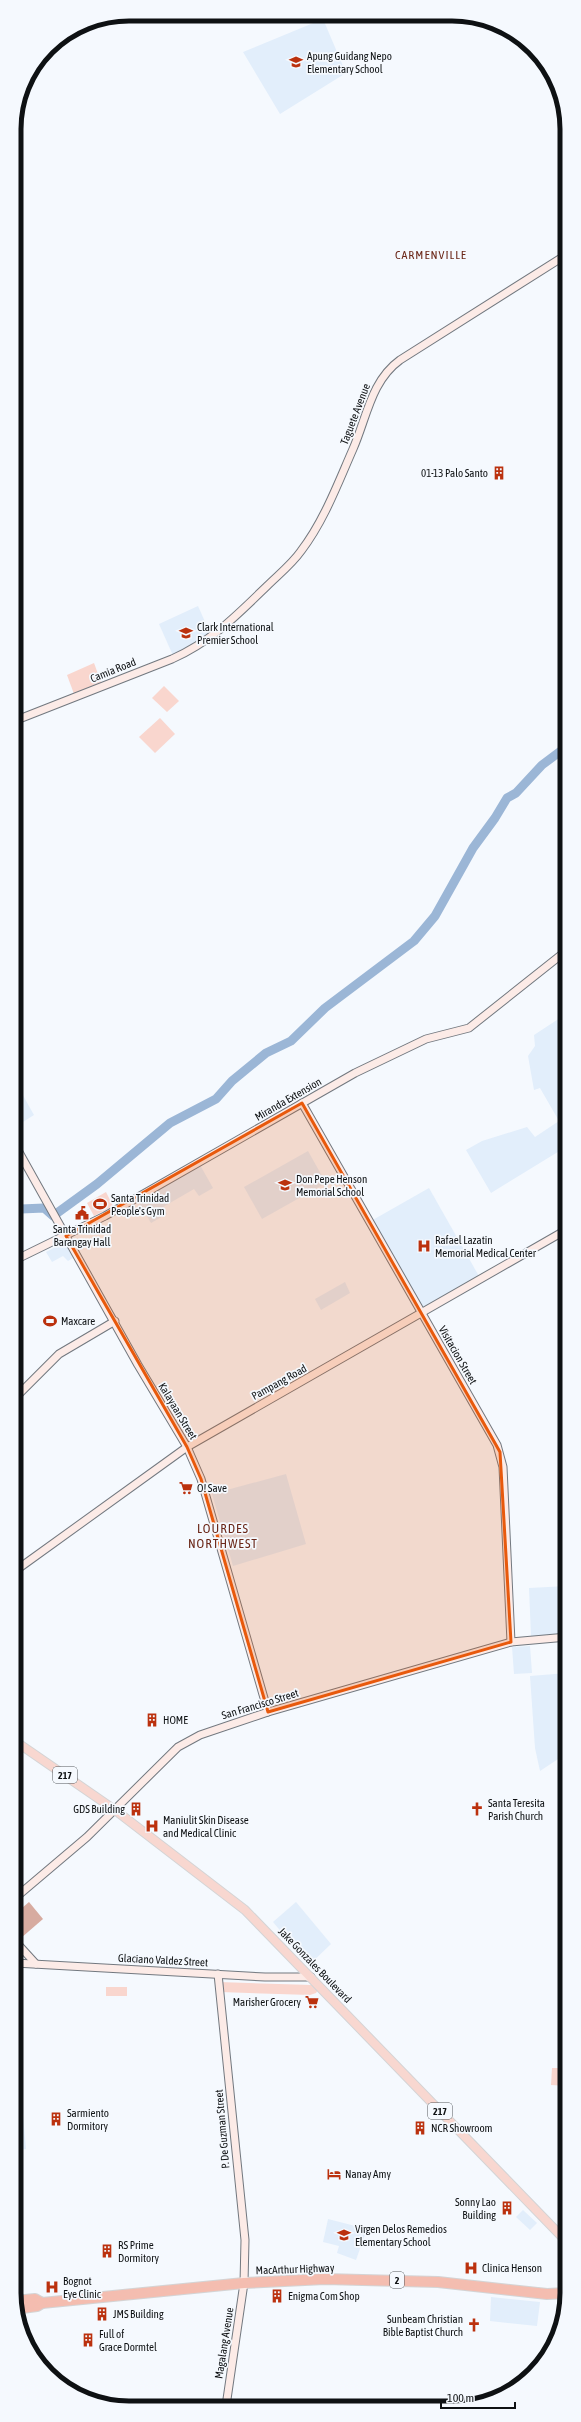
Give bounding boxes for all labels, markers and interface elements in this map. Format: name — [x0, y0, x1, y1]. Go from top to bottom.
place label: Apung Guidang Nepo Elementary School — [307, 50, 392, 75]
school or university icon: Apung Guidang Nepo Elementary School — [288, 54, 304, 70]
district label: CARMENVILLE — [395, 248, 467, 262]
street label: Taguete Avenue — [338, 382, 372, 446]
building icon: 01-13 Palo Santo — [491, 465, 507, 481]
place label: 01-13 Palo Santo — [421, 467, 488, 479]
place label: Clark International Premier School — [197, 621, 274, 646]
school or university icon: Clark International Premier School — [178, 625, 194, 641]
street label: Camia Road — [88, 655, 138, 685]
street label: Miranda Extension — [253, 1075, 323, 1123]
place label: Don Pepe Henson Memorial School — [296, 1173, 367, 1198]
school or university icon: Don Pepe Henson Memorial School — [277, 1177, 293, 1193]
place label: Santa Trinidad People's Gym — [111, 1192, 169, 1217]
sports icon: Santa Trinidad People's Gym — [92, 1196, 108, 1212]
public building icon: Santa Trinidad Barangay Hall — [74, 1205, 90, 1221]
place label: Santa Trinidad Barangay Hall — [53, 1223, 111, 1248]
place label: Rafael Lazatin Memorial Medical Center — [435, 1234, 537, 1259]
hospital icon: Rafael Lazatin Memorial Medical Center — [416, 1238, 432, 1254]
sports icon: Maxcare — [42, 1313, 58, 1329]
place label: Maxcare — [61, 1315, 95, 1327]
street label: Visitacion Street — [436, 1324, 480, 1386]
street label: Pampang Road — [249, 1362, 309, 1402]
street label: Kalayaan Street — [156, 1381, 200, 1441]
supermarket icon: O! Save — [178, 1480, 194, 1496]
place label: O! Save — [197, 1482, 227, 1494]
district label: LOURDES NORTHWEST — [188, 1521, 258, 1551]
street label: San Francisco Street — [220, 1687, 300, 1721]
building icon: HOME — [144, 1712, 160, 1728]
place label: HOME — [163, 1714, 188, 1726]
road number: 217 — [53, 1767, 77, 1783]
place label: Santa Teresita Parish Church — [488, 1797, 545, 1822]
building icon: GDS Building — [128, 1801, 144, 1817]
church icon: Santa Teresita Parish Church — [469, 1801, 485, 1817]
place label: GDS Building — [73, 1803, 125, 1815]
place label: Maniulit Skin Disease and Medical Clinic — [163, 1814, 249, 1839]
hospital icon: Maniulit Skin Disease and Medical Clinic — [144, 1818, 160, 1834]
street label: Jake Gonzales Boulevard — [276, 1925, 354, 2005]
street label: Glaciano Valdez Street — [118, 1952, 208, 1968]
supermarket icon: Marisher Grocery — [304, 1994, 320, 2010]
place label: Marisher Grocery — [233, 1996, 301, 2008]
street label: P. De Guzman Street — [213, 2089, 231, 2169]
road number: 217 — [428, 2103, 452, 2119]
place label: Sarmiento Dormitory — [67, 2107, 109, 2132]
building icon: Sarmiento Dormitory — [48, 2111, 64, 2127]
building icon: NCR Showroom — [412, 2120, 428, 2136]
place label: NCR Showroom — [431, 2122, 493, 2134]
hotel icon: Nanay Amy — [326, 2166, 342, 2182]
place label: Nanay Amy — [345, 2168, 391, 2180]
place label: Sonny Lao Building — [455, 2196, 496, 2221]
building icon: Sonny Lao Building — [499, 2200, 515, 2216]
place label: Virgen Delos Remedios Elementary School — [355, 2223, 447, 2248]
school or university icon: Virgen Delos Remedios Elementary School — [336, 2227, 352, 2243]
place label: RS Prime Dormitory — [118, 2239, 159, 2264]
building icon: RS Prime Dormitory — [99, 2243, 115, 2259]
hospital icon: Clinica Henson — [463, 2260, 479, 2276]
street label: MacArthur Highway — [255, 2262, 335, 2276]
place label: Clinica Henson — [482, 2262, 542, 2274]
road number: 2 — [390, 2272, 404, 2288]
place label: Bognot Eye Clinic — [63, 2275, 102, 2300]
hospital icon: Bognot Eye Clinic — [44, 2279, 60, 2295]
building icon: Enigma Com Shop — [269, 2288, 285, 2304]
place label: Enigma Com Shop — [288, 2290, 360, 2302]
building icon: JMS Building — [94, 2306, 110, 2322]
street label: Magalang Avenue — [212, 2306, 236, 2380]
place label: JMS Building — [113, 2308, 164, 2320]
place label: Sunbeam Christian Bible Baptist Church — [383, 2313, 463, 2338]
church icon: Sunbeam Christian Bible Baptist Church — [466, 2317, 482, 2333]
place label: Full of Grace Dormtel — [99, 2328, 157, 2353]
building icon: Full of Grace Dormtel — [80, 2332, 96, 2348]
scale bar — [441, 2384, 515, 2410]
text: 100 m — [447, 2391, 474, 2405]

